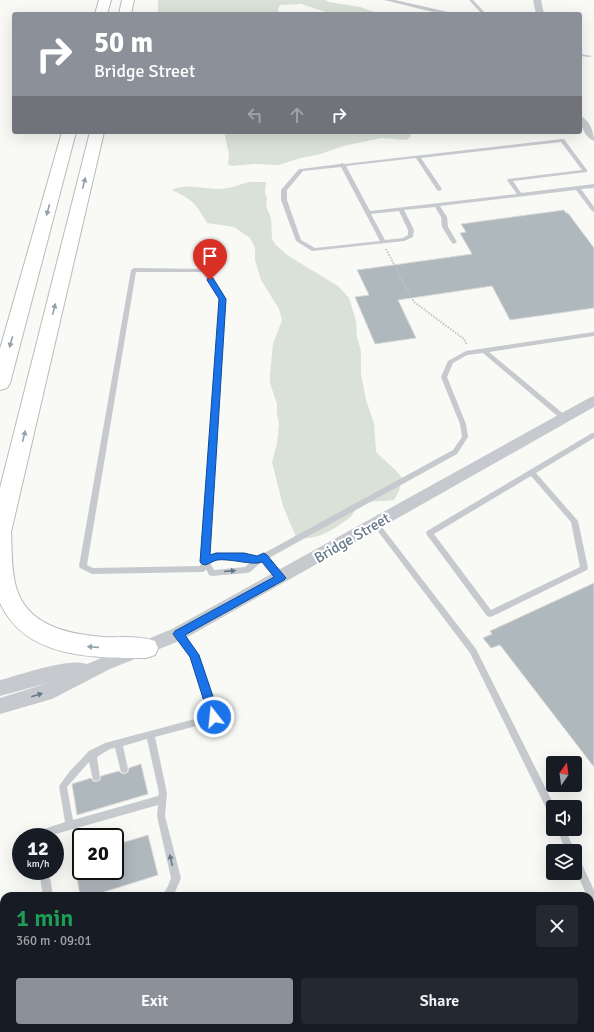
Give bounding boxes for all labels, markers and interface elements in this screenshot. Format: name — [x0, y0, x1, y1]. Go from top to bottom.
text: 50 m — [94, 26, 153, 60]
icon: right — [28, 28, 80, 80]
text: Bridge Street — [94, 60, 195, 82]
icon: left — [244, 104, 266, 126]
icon: ahead — [286, 104, 308, 126]
icon: right — [328, 104, 350, 126]
one-way arrow — [82, 177, 88, 189]
one-way arrow — [44, 204, 50, 216]
pin — [193, 239, 227, 280]
icon: arrive — [199, 245, 221, 267]
one-way arrow — [51, 303, 57, 315]
one-way arrow — [8, 336, 14, 348]
one-way arrow — [21, 429, 27, 442]
street label: Bridge Street — [311, 509, 393, 567]
one-way arrow — [224, 568, 236, 575]
one-way arrow — [87, 643, 99, 650]
one-way arrow — [32, 692, 44, 698]
position arrow — [193, 696, 235, 738]
north arrow — [546, 756, 582, 792]
map controls — [546, 756, 582, 880]
button: sound — [546, 800, 582, 836]
speed limit sign: 20 — [72, 828, 124, 880]
text: 12 — [27, 836, 49, 861]
button: layers — [546, 844, 582, 880]
one-way arrow — [168, 854, 174, 866]
text: km/h — [27, 858, 49, 870]
text: 1 min — [16, 903, 73, 933]
button: close — [536, 905, 578, 947]
text: 360 m · 09:01 — [16, 933, 92, 949]
button: Exit — [16, 978, 293, 1024]
button: Share — [301, 978, 578, 1024]

